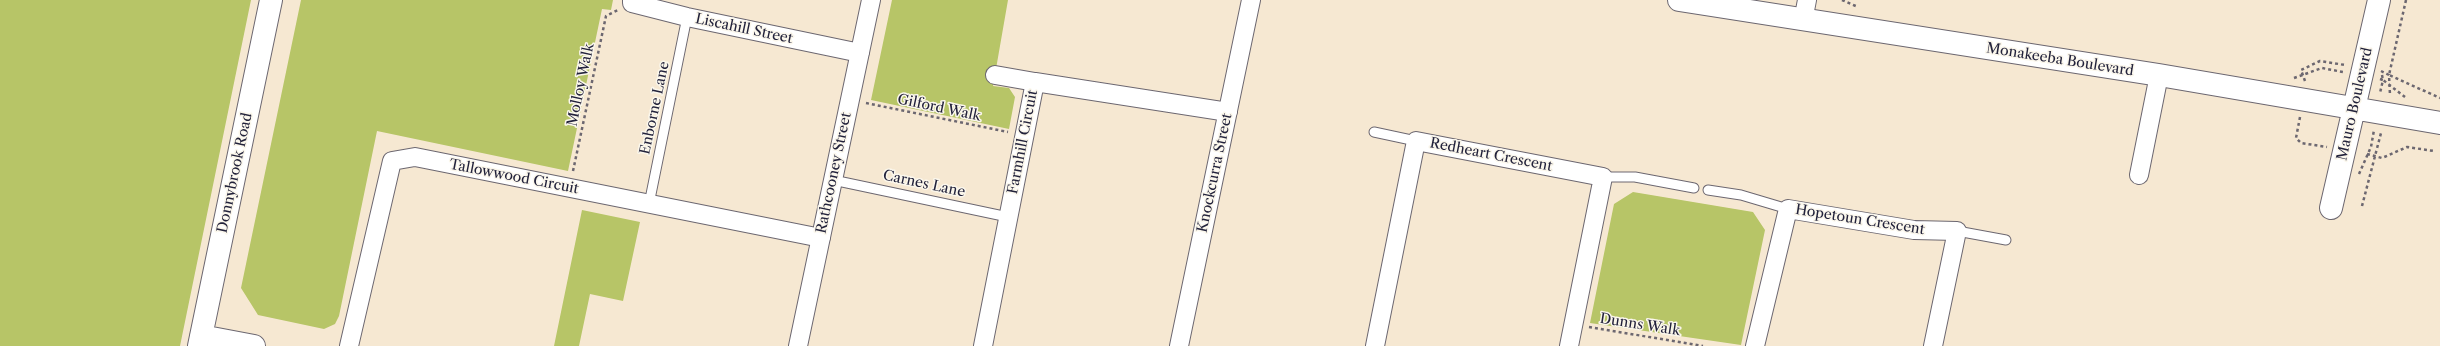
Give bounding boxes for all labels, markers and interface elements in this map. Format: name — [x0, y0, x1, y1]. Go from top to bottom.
street label: Liscahill Street — [694, 10, 794, 48]
street label: Monakeeba Boulevard — [1985, 40, 2135, 80]
street label: Molloy Walk — [564, 42, 598, 128]
street label: Mauro Boulevard — [2334, 46, 2376, 162]
street label: Enborne Lane — [637, 60, 673, 156]
street label: Farmhill Circuit — [1005, 88, 1041, 196]
street label: Gilford Walk — [896, 91, 982, 125]
street label: Donnybrook Road — [214, 111, 256, 235]
street label: Rathcooney Street — [813, 111, 855, 235]
street label: Knockcurra Street — [1194, 112, 1236, 234]
street label: Redheart Crescent — [1428, 135, 1554, 175]
street label: Tallowwood Circuit — [448, 156, 580, 198]
street label: Carnes Lane — [881, 167, 967, 201]
street label: Hopetoun Crescent — [1794, 201, 1926, 239]
street label: Dunns Walk — [1599, 310, 1681, 340]

